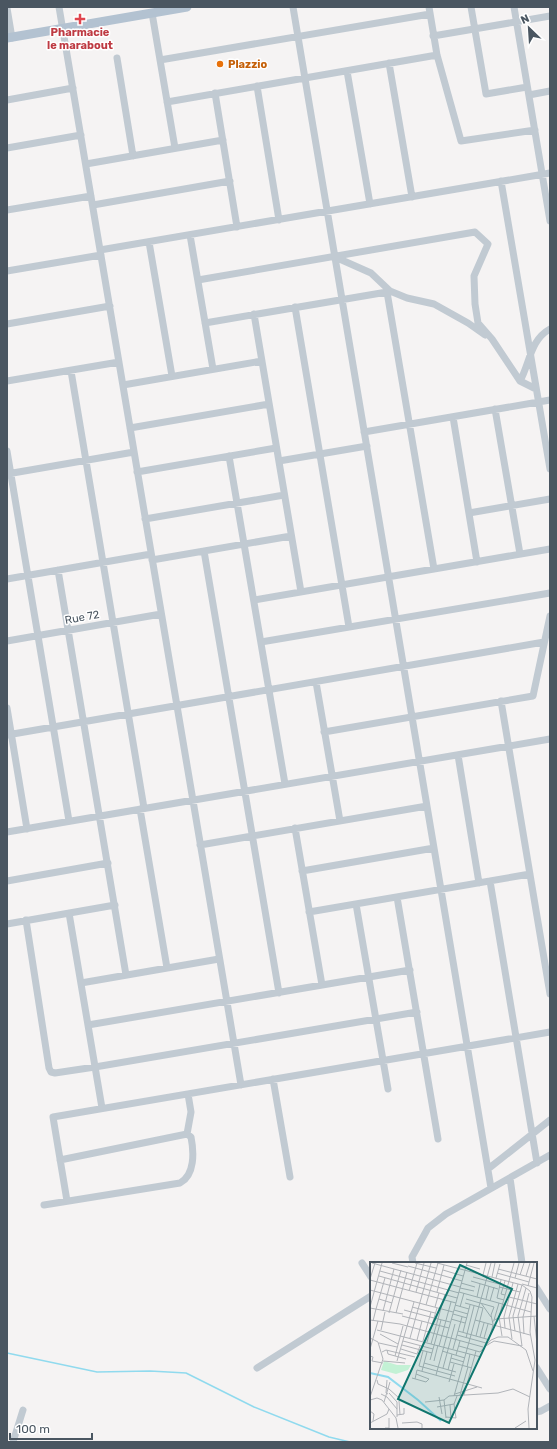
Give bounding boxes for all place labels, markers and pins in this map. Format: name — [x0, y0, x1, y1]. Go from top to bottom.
marker: Pharmacie le marabout — [75, 14, 85, 24]
place label: Pharmacie le marabout — [47, 26, 113, 52]
place label: Plazzio — [228, 58, 267, 71]
marker: Plazzio — [215, 59, 225, 69]

